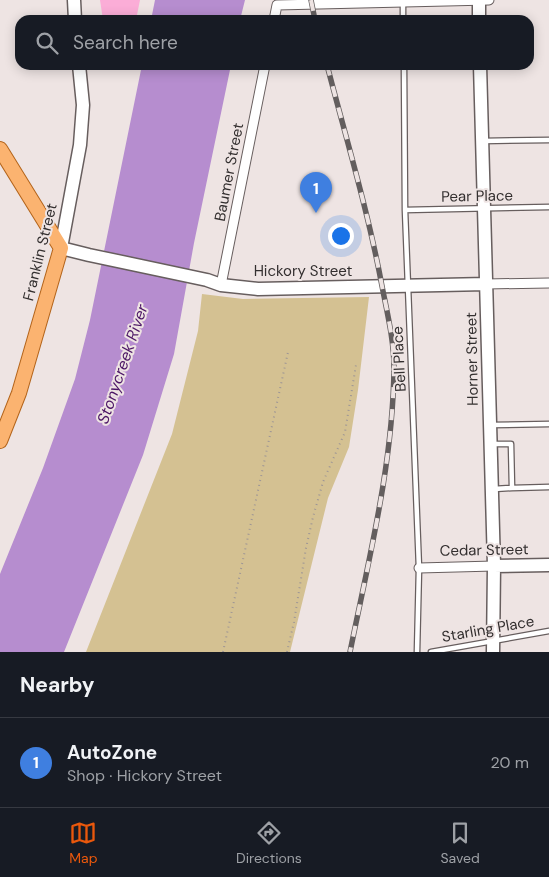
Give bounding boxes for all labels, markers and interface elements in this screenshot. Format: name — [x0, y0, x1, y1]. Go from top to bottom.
search box — [15, 15, 534, 70]
icon: search — [33, 29, 61, 57]
text: Search here — [73, 30, 178, 55]
street label: Baumer Street — [210, 121, 248, 223]
pin: 1 — [300, 172, 332, 213]
street label: Pear Place — [441, 185, 513, 207]
street label: Franklin Street — [18, 201, 62, 303]
your location — [328, 223, 354, 249]
street label: Hickory Street — [254, 261, 352, 281]
water label: Stonycreek River — [92, 301, 153, 427]
street label: Horner Street — [461, 312, 483, 406]
street label: Bell Place — [387, 326, 411, 392]
street label: Cedar Street — [439, 539, 529, 561]
street label: Starling Place — [440, 611, 536, 647]
text: Nearby — [20, 671, 94, 699]
text: AutoZone — [67, 740, 157, 765]
text: 1 — [33, 752, 39, 773]
text: 20 m — [490, 752, 529, 773]
text: Shop · Hickory Street — [67, 765, 222, 786]
tab: Map — [69, 819, 97, 867]
tab: Directions — [236, 819, 302, 867]
tab: Saved — [440, 819, 480, 867]

